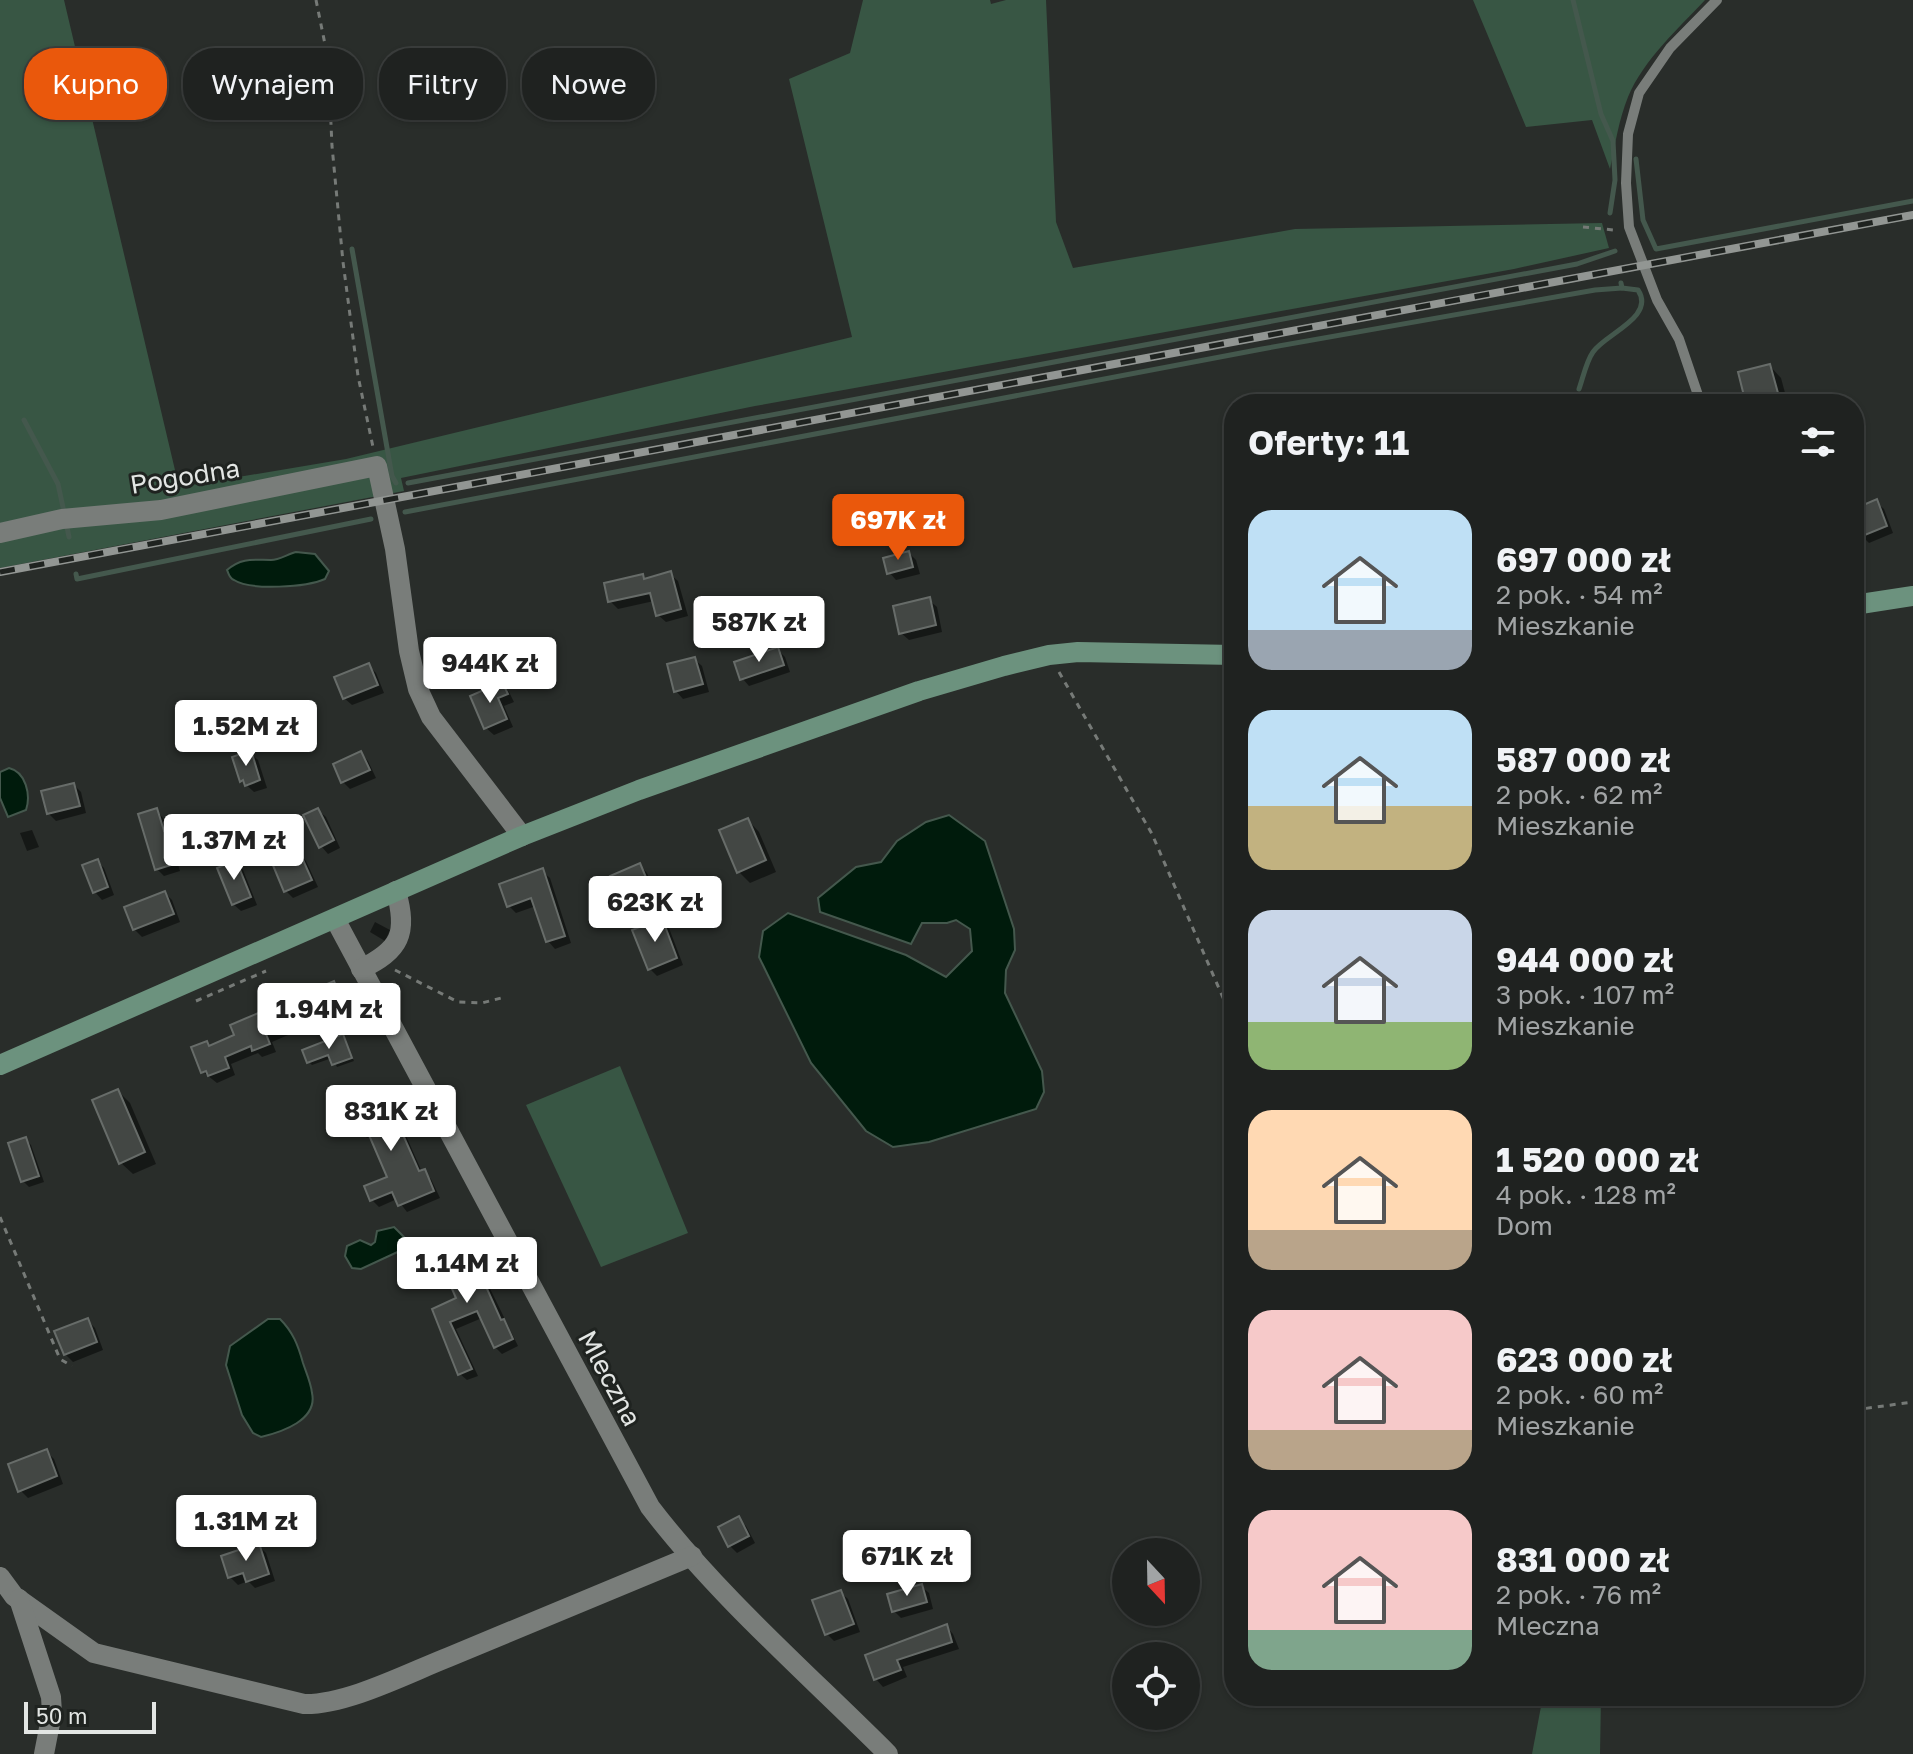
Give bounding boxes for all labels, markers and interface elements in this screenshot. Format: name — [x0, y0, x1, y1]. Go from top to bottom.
chip: Kupno — [24, 48, 167, 120]
chip: Wynajem — [183, 48, 363, 120]
chip: Filtry — [379, 48, 506, 120]
chip: Nowe — [522, 48, 655, 120]
icon: filters — [1796, 420, 1840, 464]
text: Oferty: 11 — [1248, 422, 1409, 462]
street label: Pogodna — [128, 452, 242, 500]
pin: 697K zł — [824, 494, 972, 562]
text: 697K zł — [850, 504, 946, 535]
text: 697 000 zł — [1496, 539, 1671, 579]
icon: home — [1312, 542, 1408, 638]
text: 2 pok. · 54 m² — [1496, 579, 1663, 610]
pin: 587K zł — [685, 596, 833, 664]
text: 587K zł — [711, 606, 807, 637]
text: Mieszkanie — [1496, 610, 1635, 641]
pin: 944K zł — [416, 637, 564, 705]
text: 944K zł — [441, 647, 539, 678]
pin: 1.52M zł — [163, 700, 329, 768]
text: 1.52M zł — [193, 710, 299, 741]
text: 587 000 zł — [1496, 739, 1670, 779]
icon: home — [1312, 742, 1408, 838]
text: 2 pok. · 62 m² — [1496, 779, 1662, 810]
text: Mieszkanie — [1496, 810, 1635, 841]
pin: 1.37M zł — [151, 814, 317, 882]
text: 1.37M zł — [182, 824, 286, 855]
pin: 623K zł — [581, 876, 729, 944]
text: 623K zł — [607, 886, 703, 917]
text: 944 000 zł — [1496, 939, 1673, 979]
icon: home — [1312, 942, 1408, 1038]
text: 3 pok. · 107 m² — [1496, 979, 1674, 1010]
pin: 1.94M zł — [246, 983, 412, 1051]
text: 1.94M zł — [275, 993, 383, 1024]
text: Mieszkanie — [1496, 1010, 1635, 1041]
pin: 831K zł — [317, 1085, 465, 1153]
text: 831K zł — [344, 1095, 438, 1126]
text: 1 520 000 zł — [1496, 1139, 1699, 1179]
icon: home — [1312, 1142, 1408, 1238]
text: 4 pok. · 128 m² — [1496, 1179, 1676, 1210]
text: Dom — [1496, 1210, 1553, 1241]
pin: 1.14M zł — [384, 1237, 550, 1305]
text: 1.14M zł — [415, 1247, 519, 1278]
street label: Mleczna — [572, 1325, 648, 1431]
text: 623 000 zł — [1496, 1339, 1672, 1379]
icon: home — [1312, 1342, 1408, 1438]
text: 2 pok. · 60 m² — [1496, 1379, 1663, 1410]
text: Mieszkanie — [1496, 1410, 1635, 1441]
pin: 1.31M zł — [163, 1495, 329, 1563]
text: 1.31M zł — [194, 1505, 298, 1536]
pin: 671K zł — [833, 1530, 981, 1598]
north arrow — [1112, 1538, 1200, 1626]
map controls — [1112, 1538, 1200, 1730]
text: 831 000 zł — [1496, 1539, 1669, 1579]
text: 671K zł — [861, 1540, 953, 1571]
icon: home — [1312, 1542, 1408, 1638]
text: 2 pok. · 76 m² — [1496, 1579, 1661, 1610]
text: Mleczna — [1496, 1610, 1600, 1641]
button: locate — [1112, 1642, 1200, 1730]
scale bar — [24, 1698, 156, 1734]
text: 50 m — [36, 1702, 87, 1729]

